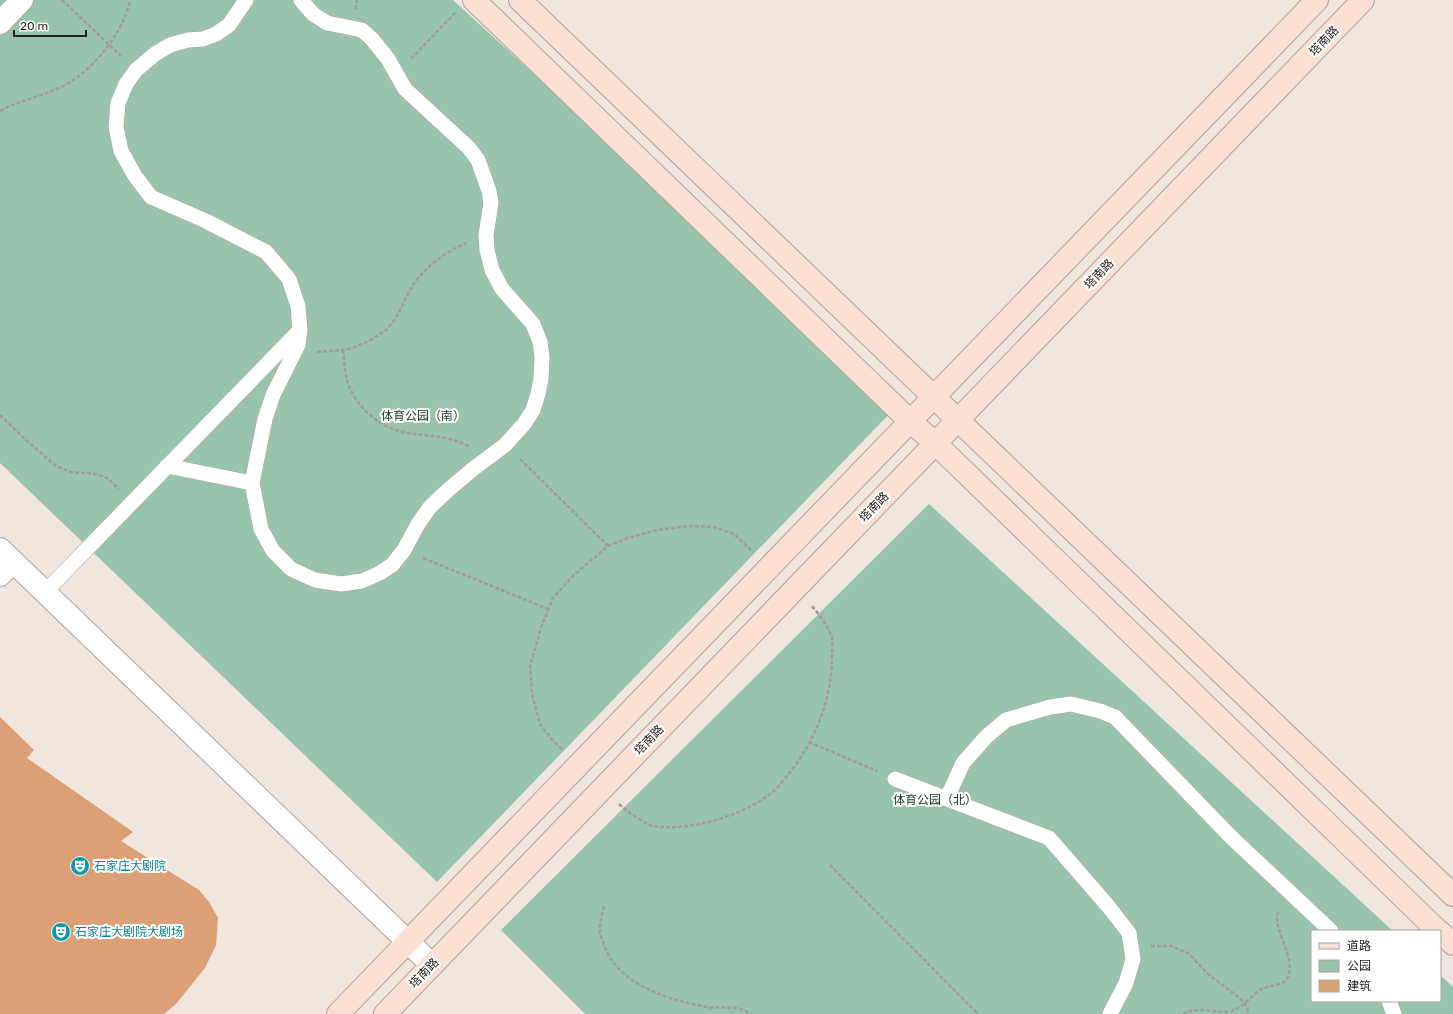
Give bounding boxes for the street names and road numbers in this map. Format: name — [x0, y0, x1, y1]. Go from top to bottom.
street label: 塔南路 — [1306, 23, 1342, 59]
street label: 塔南路 — [1081, 256, 1117, 292]
street label: 塔南路 — [856, 489, 892, 525]
street label: 塔南路 — [631, 722, 667, 758]
street label: 塔南路 — [406, 955, 442, 991]

